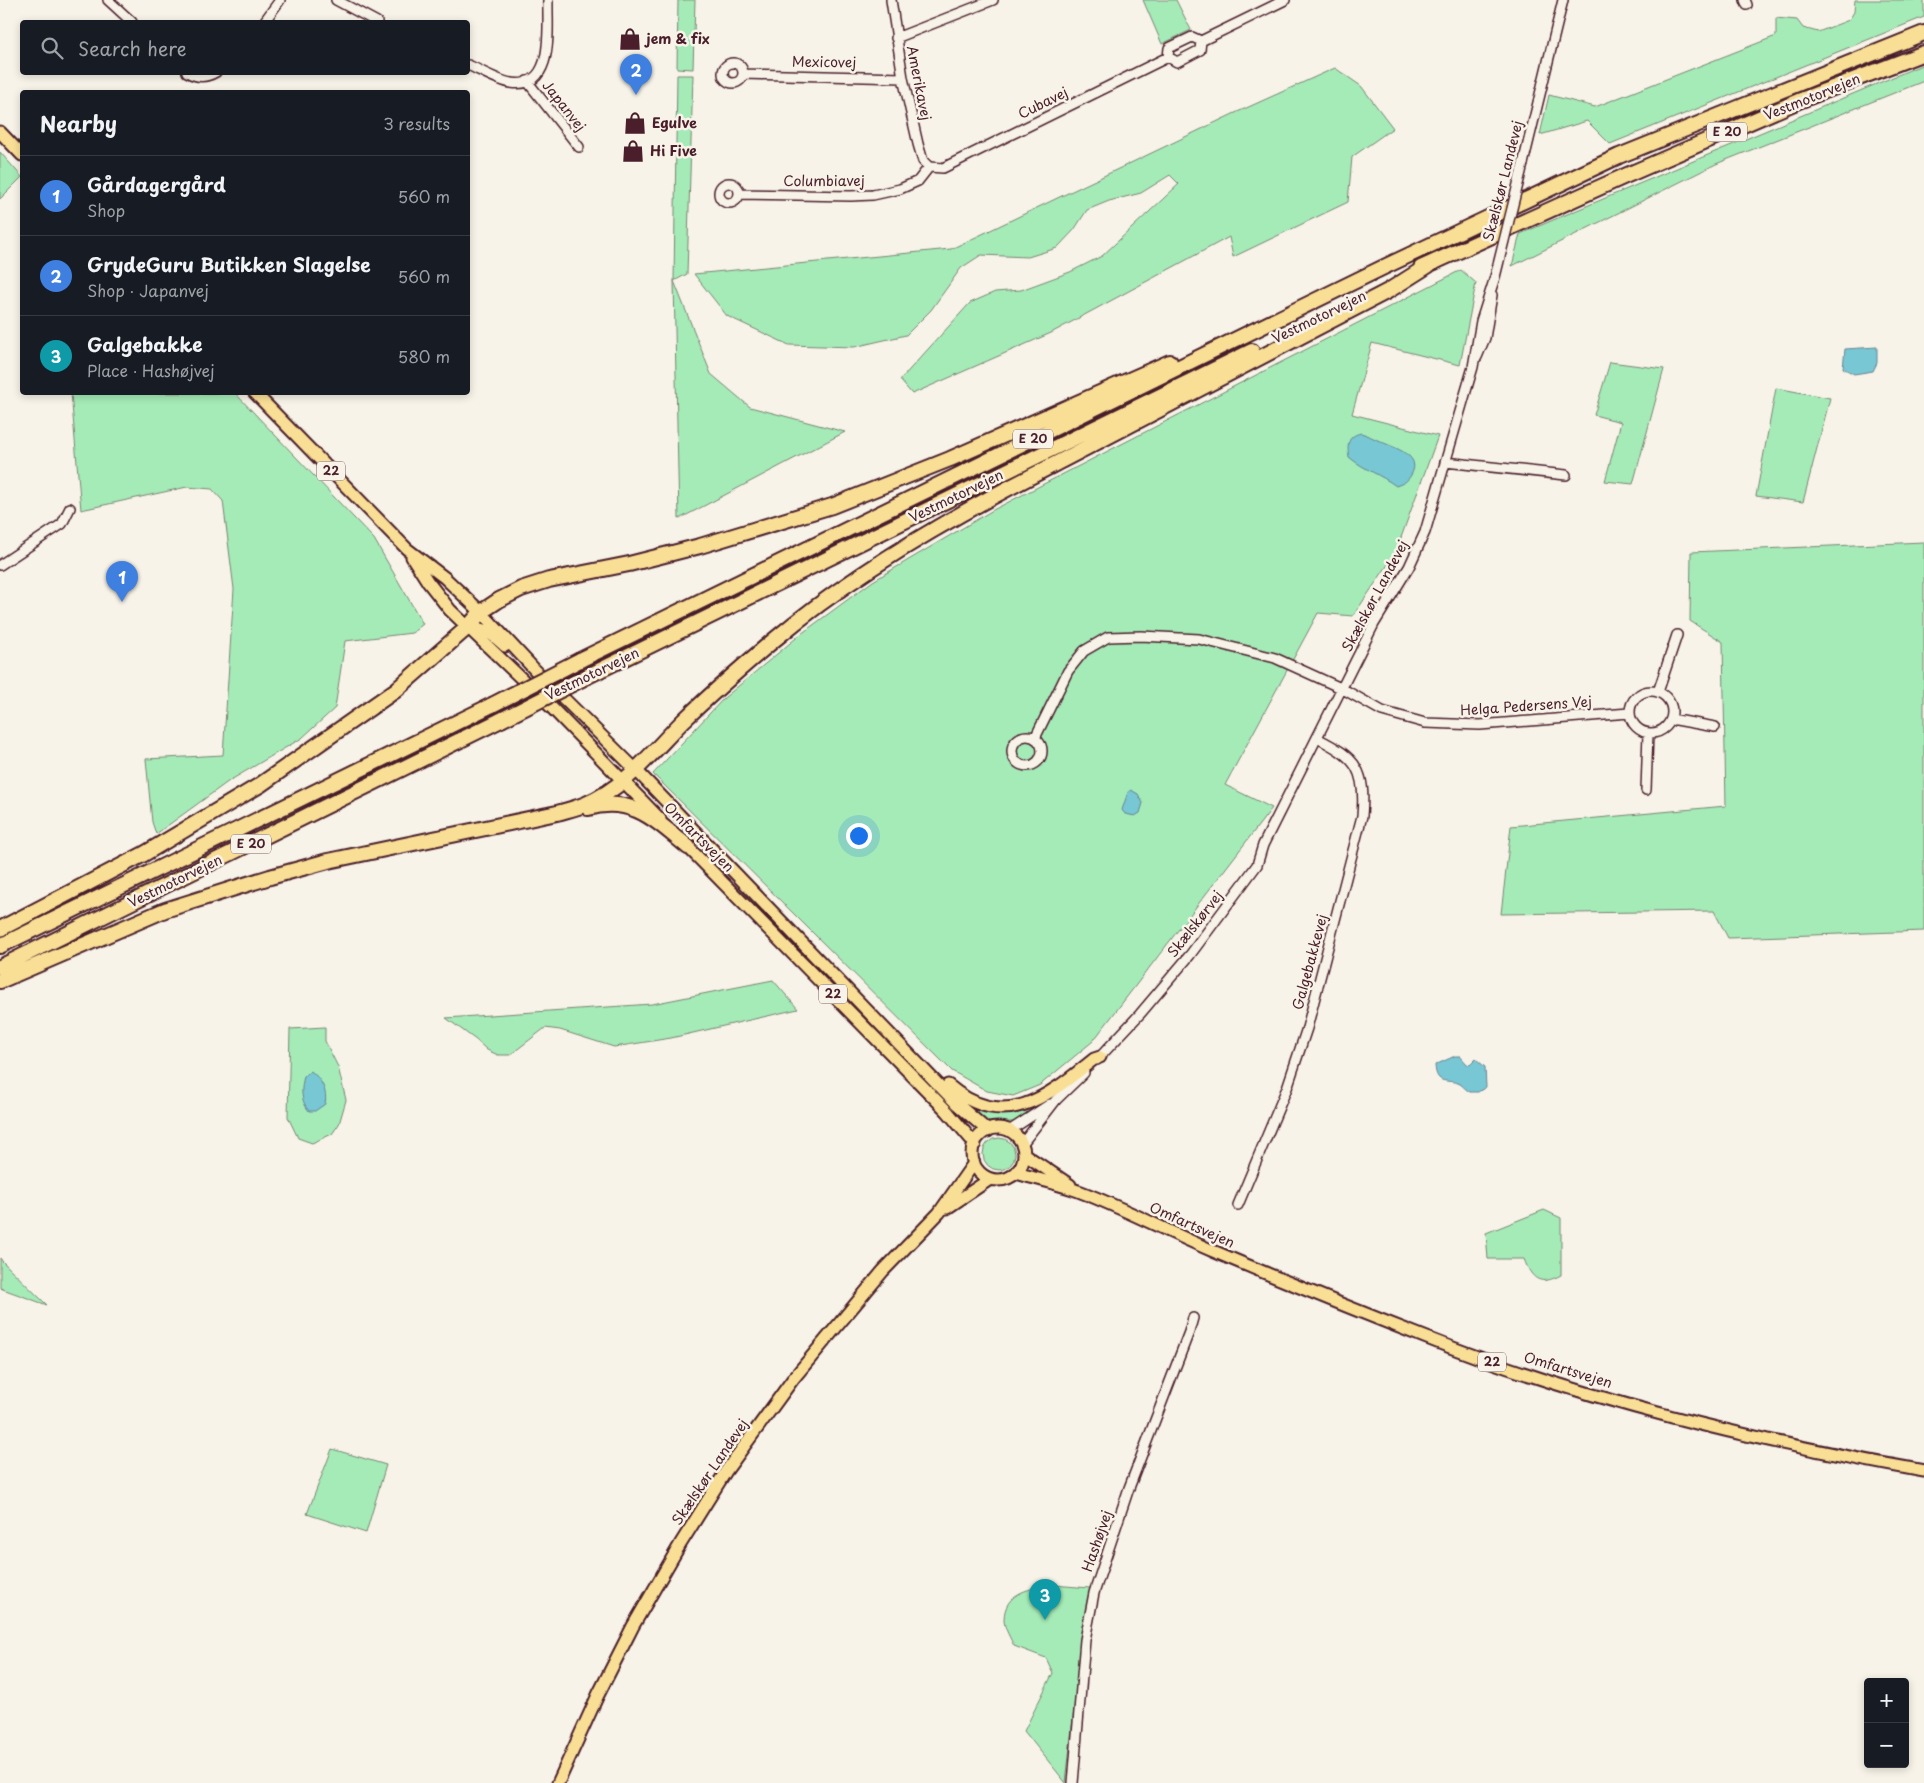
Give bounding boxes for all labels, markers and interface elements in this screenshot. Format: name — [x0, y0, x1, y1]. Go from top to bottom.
search box — [20, 20, 470, 75]
shop icon: jem & fix — [617, 26, 643, 52]
place label: jem & fix — [644, 28, 710, 49]
icon: search — [38, 34, 66, 62]
text: Search here — [78, 34, 187, 62]
street label: Amerikavej — [902, 44, 937, 122]
street label: Mexicovej — [792, 50, 856, 73]
pin: 2 — [620, 54, 652, 95]
street label: Vestmotorvejen — [1760, 68, 1863, 125]
street label: Japanvej — [538, 76, 591, 136]
street label: Cubavej — [1014, 81, 1071, 124]
text: Nearby — [40, 107, 117, 139]
shop icon: Egulve — [622, 110, 648, 136]
text: 3 results — [383, 111, 450, 135]
place label: Egulve — [652, 112, 697, 133]
street label: Skælskør Landevej — [1477, 118, 1528, 244]
road number: E 20 — [1707, 122, 1747, 142]
shop icon: Hi Five — [620, 138, 646, 164]
place label: Hi Five — [650, 140, 697, 161]
text: Gårdagergård — [87, 170, 226, 198]
street label: Columbiavej — [783, 170, 865, 191]
text: 1 — [52, 184, 60, 208]
text: 560 m — [398, 184, 450, 208]
text: Shop — [87, 198, 125, 222]
text: GrydeGuru Butikken Slagelse — [87, 250, 371, 278]
text: 2 — [50, 264, 62, 288]
text: 560 m — [398, 264, 450, 288]
text: Shop · Japanvej — [87, 278, 209, 302]
street label: Vestmotorvejen — [1268, 285, 1369, 348]
text: Galgebakke — [87, 330, 203, 358]
text: 3 — [51, 344, 61, 368]
text: 580 m — [398, 344, 450, 368]
text: Place · Hashøjvej — [87, 358, 215, 382]
road number: E 20 — [1013, 429, 1053, 448]
road number: 22 — [317, 462, 345, 481]
street label: Vestmotorvejen — [905, 464, 1006, 527]
street label: Skælskør Landevej — [1336, 536, 1413, 655]
pin: 1 — [106, 561, 138, 602]
street label: Vestmotorvejen — [541, 642, 642, 705]
street label: Helga Pedersens Vej — [1459, 690, 1593, 721]
street label: Omfartsvejen — [660, 797, 739, 876]
your location — [846, 823, 872, 849]
road number: E 20 — [231, 834, 271, 854]
street label: Vestmotorvejen — [124, 849, 225, 912]
street label: Skælskørvej — [1162, 886, 1227, 961]
street label: Galgebakkevej — [1287, 912, 1332, 1012]
road number: 22 — [819, 984, 847, 1004]
street label: Omfartsvejen — [1146, 1196, 1238, 1253]
street label: Omfartsvejen — [1521, 1346, 1615, 1393]
road number: 22 — [1478, 1352, 1506, 1371]
street label: Skælskør Landevej — [666, 1414, 753, 1529]
street label: Hashøjvej — [1076, 1507, 1117, 1574]
pin: 3 — [1029, 1579, 1061, 1620]
map controls — [1864, 1678, 1909, 1768]
button: + — [1864, 1678, 1909, 1723]
button: − — [1864, 1723, 1909, 1768]

